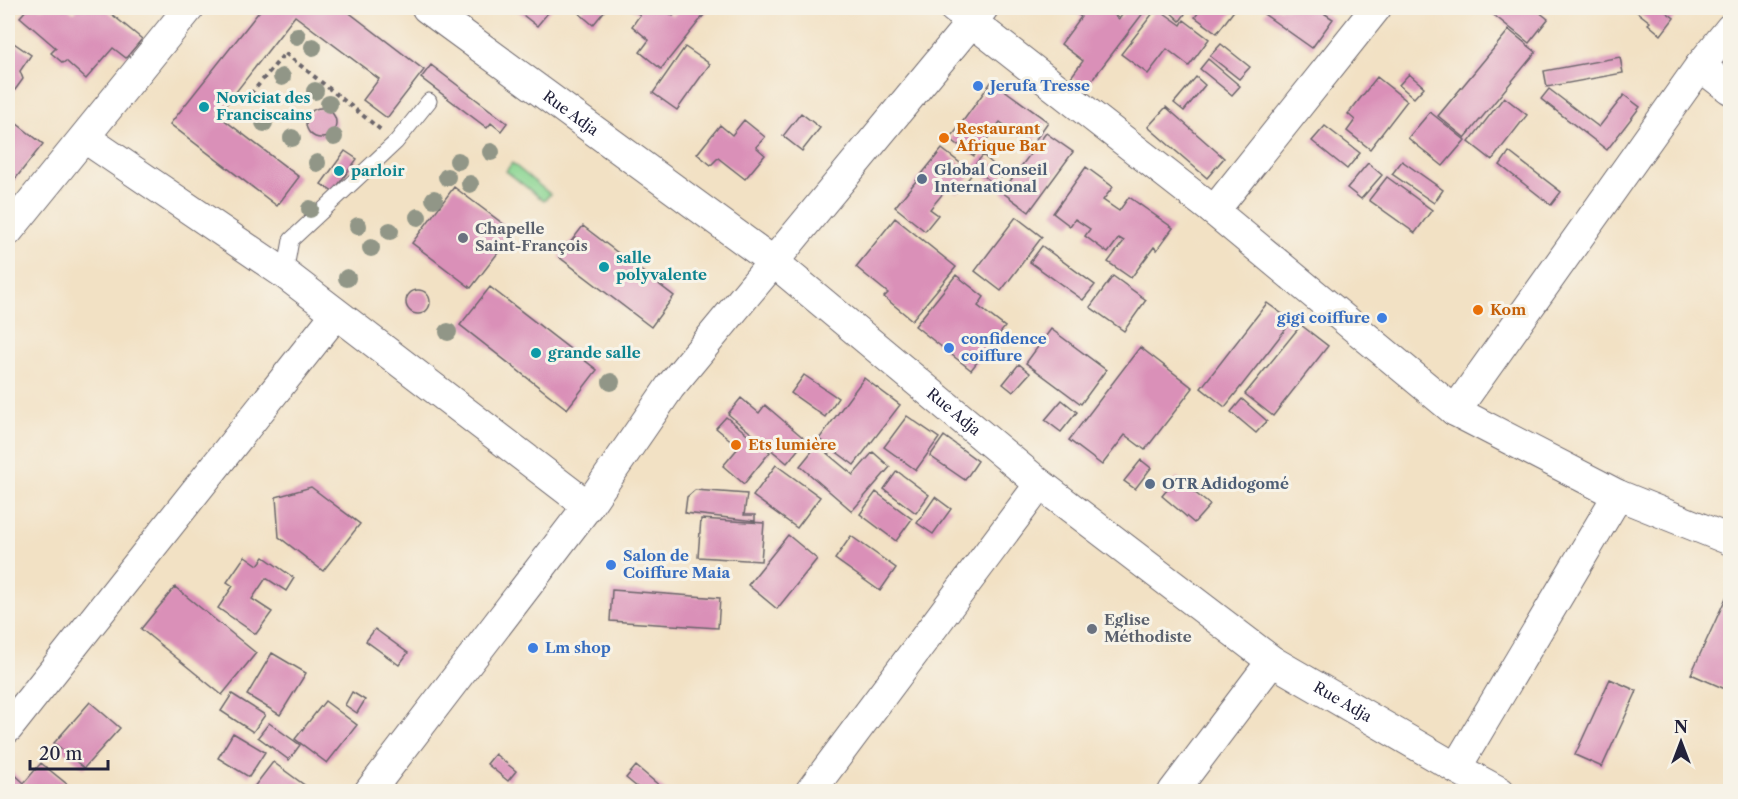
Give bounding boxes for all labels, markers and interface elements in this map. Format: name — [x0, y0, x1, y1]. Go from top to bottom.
place label: Jerufa Tresse — [987, 76, 1090, 95]
marker: Jerufa Tresse — [971, 79, 985, 93]
street label: Rue Adja — [539, 86, 602, 140]
place label: Noviciat des Franciscains — [216, 88, 312, 124]
marker: Noviciat des Franciscains — [197, 100, 211, 114]
place label: Restaurant Afrique Bar — [955, 119, 1047, 155]
marker: Restaurant Afrique Bar — [937, 131, 951, 145]
place label: Global Conseil International — [934, 160, 1047, 196]
place label: parloir — [351, 161, 405, 180]
marker: parloir — [332, 164, 346, 178]
marker: Global Conseil International — [915, 172, 929, 186]
place label: Chapelle Saint-François — [475, 219, 588, 255]
marker: Chapelle Saint-François — [456, 231, 470, 245]
place label: salle polyvalente — [616, 248, 707, 284]
marker: salle polyvalente — [597, 260, 611, 274]
place label: Kom — [1490, 300, 1526, 319]
marker: Kom — [1471, 303, 1485, 317]
place label: gigi coiffure — [1276, 308, 1370, 327]
marker: gigi coiffure — [1375, 311, 1389, 325]
place label: confidence coiffure — [961, 329, 1047, 365]
marker: confidence coiffure — [942, 341, 956, 355]
place label: grande salle — [547, 343, 641, 362]
marker: grande salle — [529, 346, 543, 360]
street label: Rue Adja — [923, 384, 985, 439]
place label: Ets lumière — [748, 435, 836, 454]
marker: Ets lumière — [729, 438, 743, 452]
place label: OTR Adidogomé — [1162, 474, 1289, 493]
marker: OTR Adidogomé — [1143, 477, 1157, 491]
place label: Salon de Coiffure Maia — [623, 546, 731, 582]
marker: Salon de Coiffure Maia — [604, 558, 618, 572]
place label: Eglise Méthodiste — [1104, 610, 1192, 646]
marker: Eglise Méthodiste — [1085, 622, 1099, 636]
place label: Lm shop — [545, 638, 611, 657]
marker: Lm shop — [526, 641, 540, 655]
street label: Rue Adja — [1310, 677, 1375, 726]
north arrow — [1651, 712, 1711, 772]
text: N — [1674, 717, 1688, 737]
scale bar — [30, 733, 108, 771]
text: 20 m — [39, 743, 83, 765]

